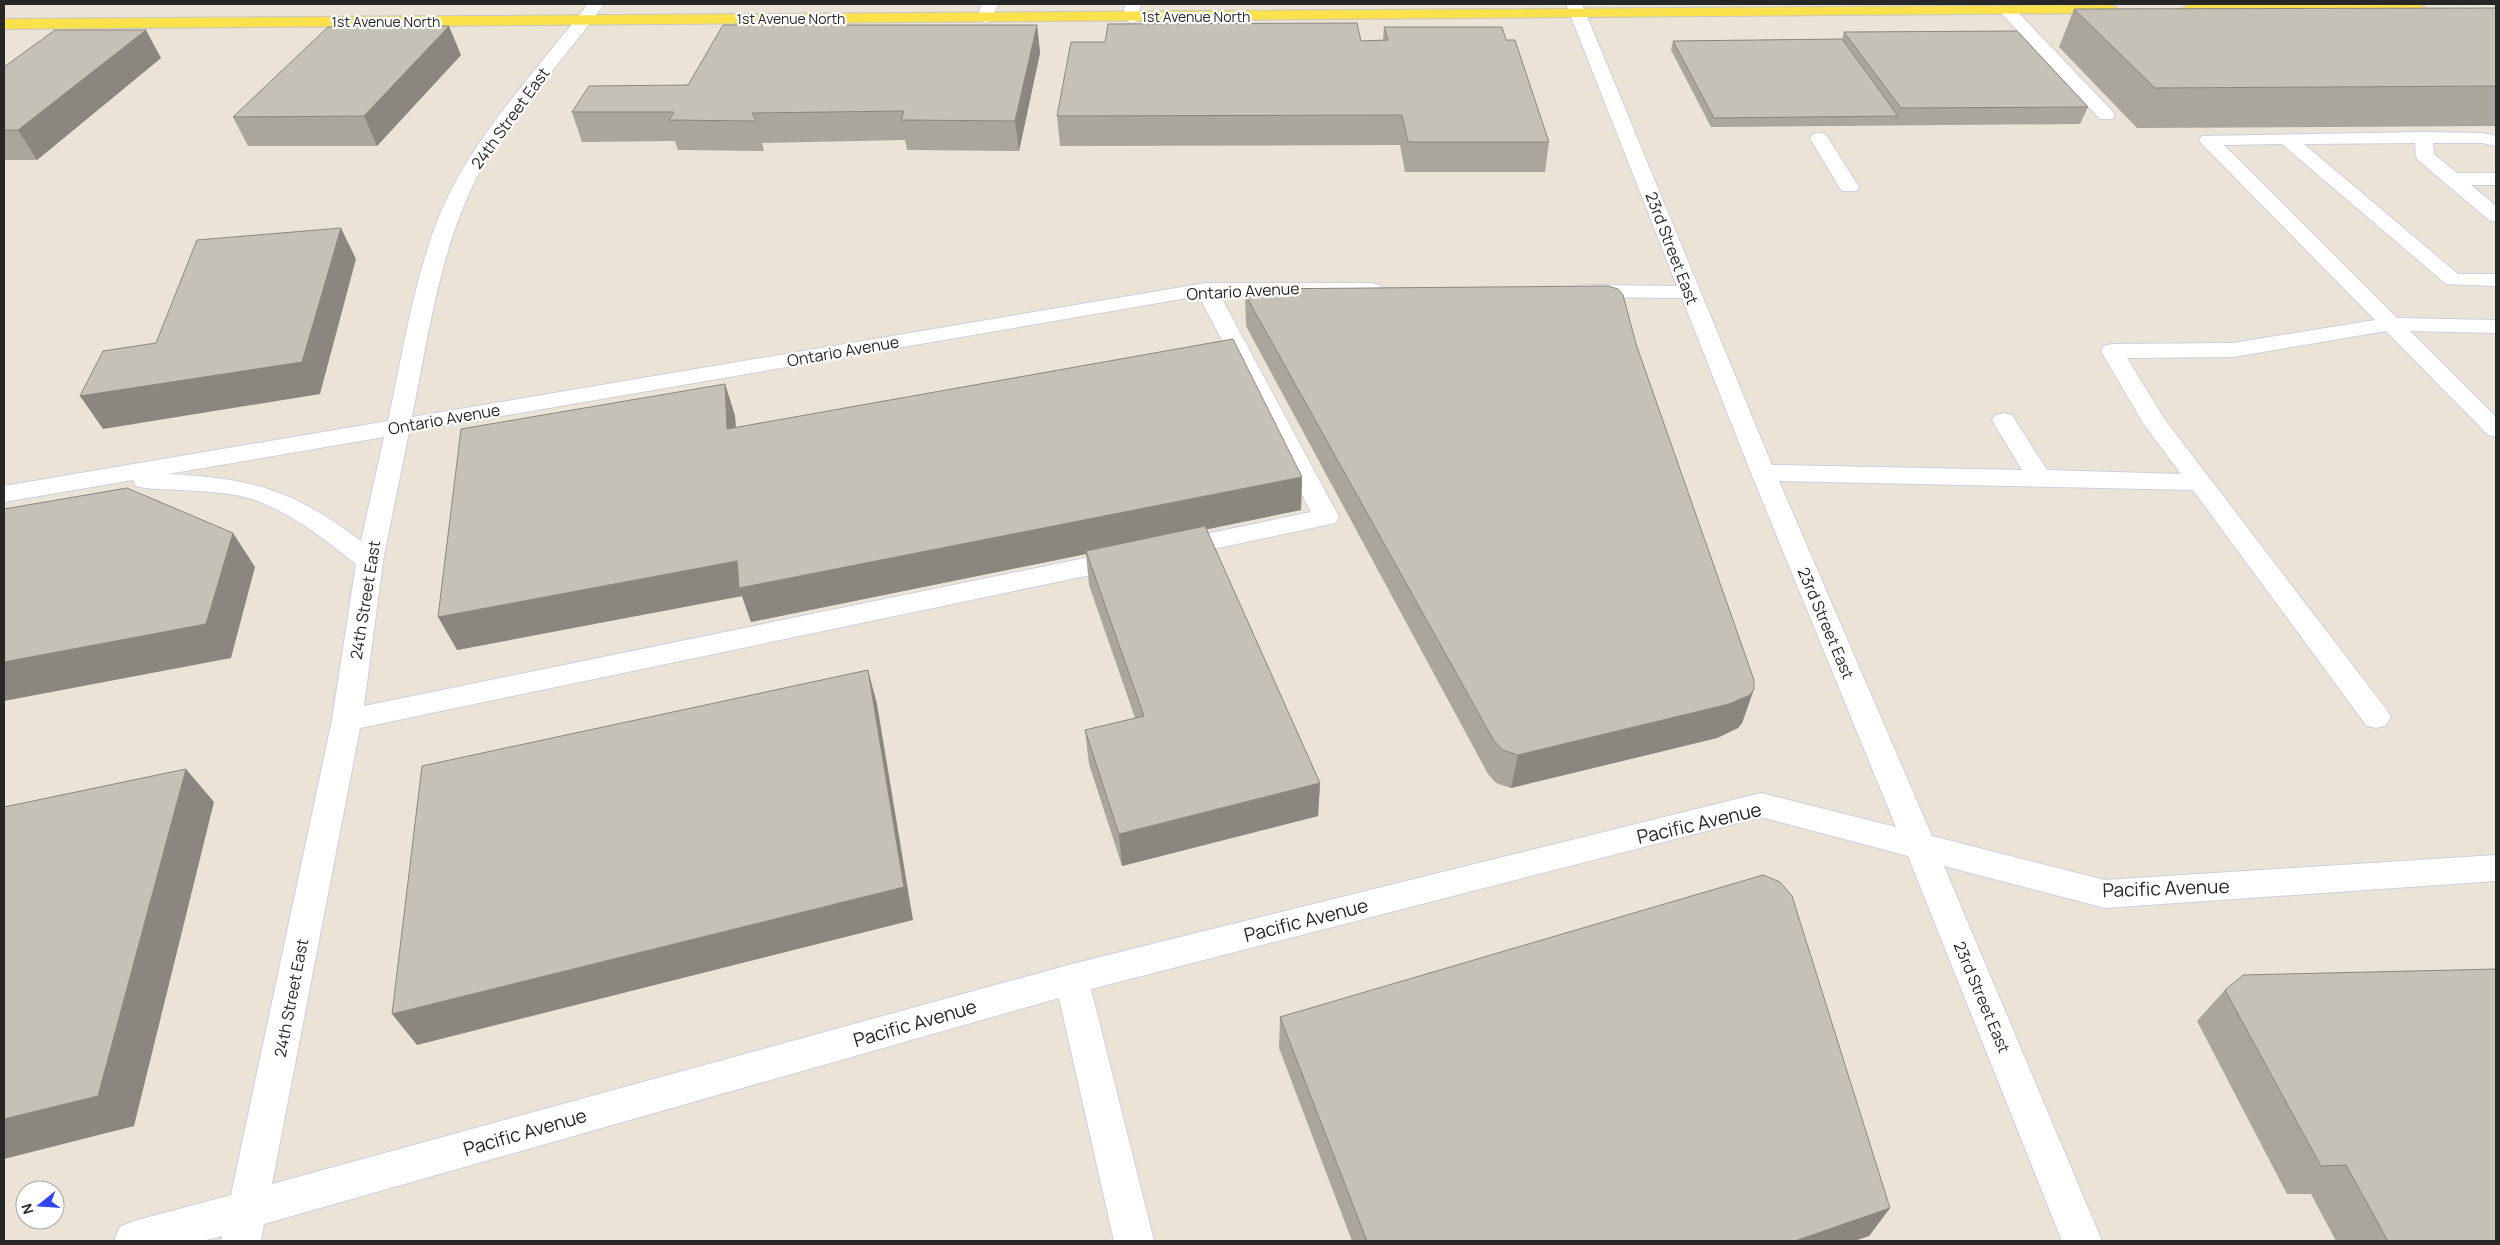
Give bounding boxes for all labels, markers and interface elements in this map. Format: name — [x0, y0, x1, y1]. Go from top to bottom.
street label: 1st Avenue North — [1142, 7, 1250, 26]
street label: 1st Avenue North — [737, 9, 845, 28]
street label: 1st Avenue North — [332, 12, 440, 31]
street label: 24th Street East — [466, 63, 554, 173]
street label: 23rd Street East — [1640, 188, 1704, 308]
street label: Ontario Avenue — [1186, 277, 1300, 305]
street label: Ontario Avenue — [785, 330, 901, 372]
street label: Ontario Avenue — [386, 398, 502, 440]
street label: 24th Street East — [345, 539, 385, 661]
street label: 23rd Street East — [1793, 564, 1859, 682]
street label: Pacific Avenue — [1634, 796, 1764, 850]
street label: Pacific Avenue — [2102, 873, 2230, 903]
street label: Pacific Avenue — [1241, 892, 1371, 948]
street label: 24th Street East — [269, 937, 313, 1059]
street label: 23rd Street East — [1949, 938, 2015, 1056]
street label: Pacific Avenue — [850, 993, 980, 1053]
street label: Pacific Avenue — [460, 1102, 590, 1162]
north arrow — [15, 1180, 65, 1230]
text: N — [17, 1201, 38, 1217]

